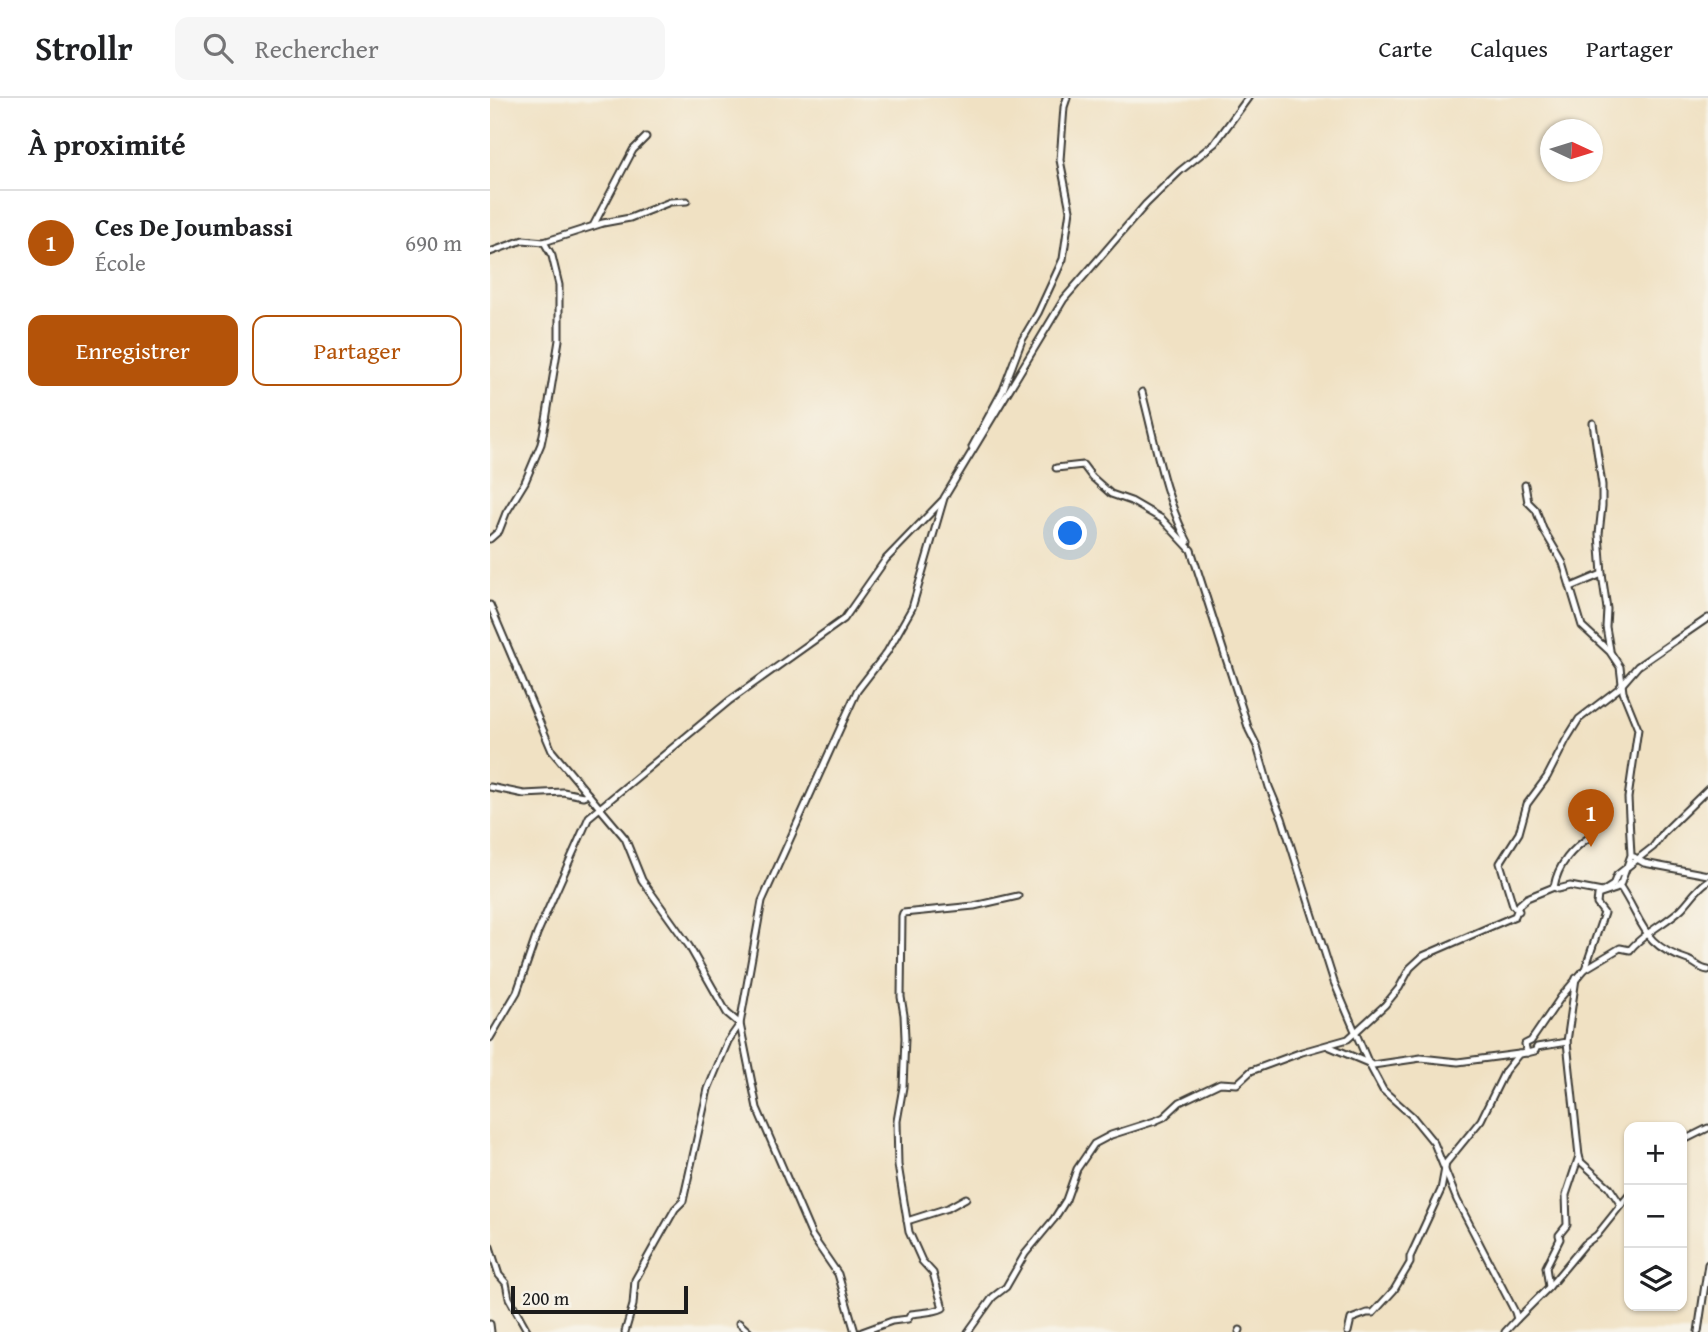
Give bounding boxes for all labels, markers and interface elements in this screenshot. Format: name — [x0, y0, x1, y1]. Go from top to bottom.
search box — [175, 17, 665, 80]
text: Strollr — [35, 24, 133, 72]
icon: search — [199, 29, 237, 67]
text: Rechercher — [255, 29, 379, 68]
text: Carte — [1378, 31, 1432, 66]
text: Calques — [1470, 31, 1548, 66]
text: Partager — [1586, 31, 1673, 66]
north arrow — [1540, 119, 1603, 182]
text: À proximité — [28, 122, 186, 166]
text: Ces De Joumbassi — [95, 207, 293, 246]
text: 1 — [45, 226, 57, 259]
text: 690 m — [405, 226, 462, 259]
text: École — [95, 246, 146, 279]
button: Enregistrer — [28, 315, 238, 386]
button: Partager — [252, 315, 462, 386]
your location — [1053, 516, 1087, 550]
pin: 1 — [1568, 789, 1614, 847]
map controls — [1624, 1122, 1687, 1311]
button: + — [1624, 1122, 1687, 1185]
button: − — [1624, 1185, 1687, 1248]
button: layers — [1624, 1248, 1687, 1311]
scale bar — [511, 1283, 688, 1315]
text: 200 m — [522, 1284, 569, 1312]

